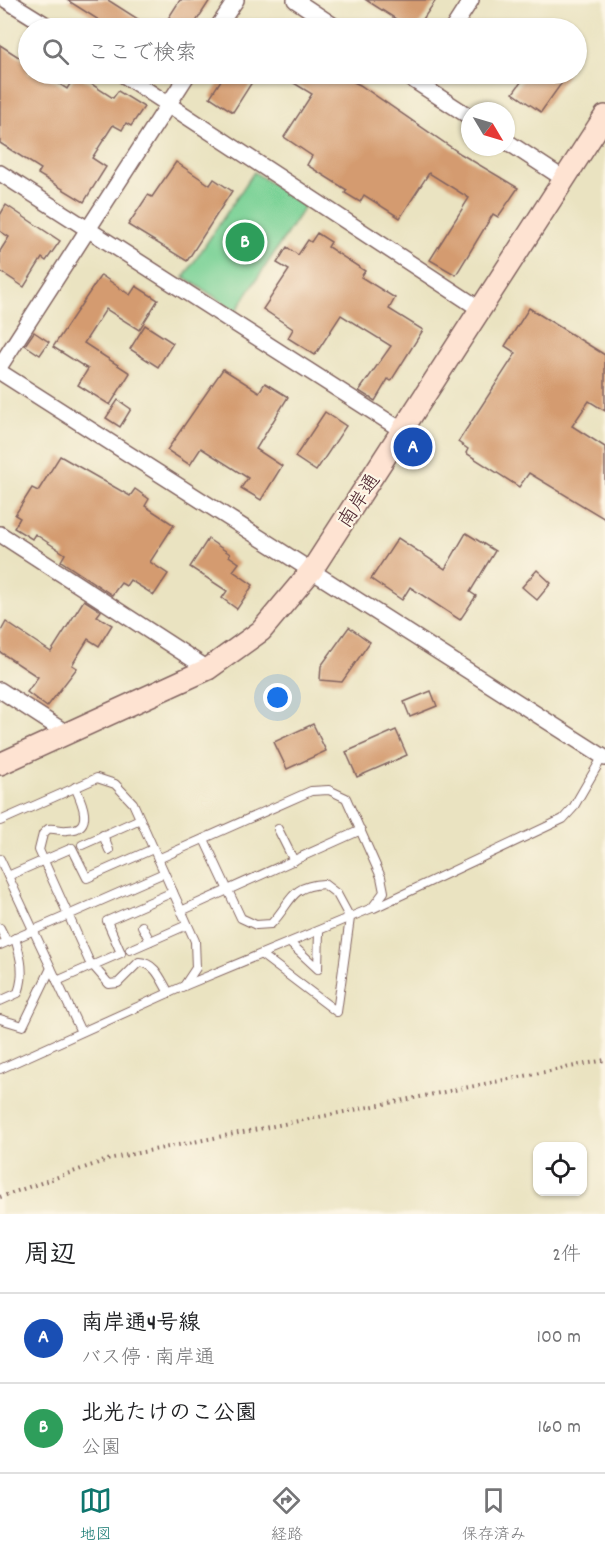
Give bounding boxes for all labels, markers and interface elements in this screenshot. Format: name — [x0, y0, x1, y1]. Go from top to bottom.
search box — [18, 18, 587, 84]
icon: search — [39, 35, 72, 68]
text: ここで検索 — [87, 39, 197, 70]
north arrow — [461, 102, 515, 156]
pin: B — [226, 220, 264, 264]
pin: A — [394, 424, 432, 470]
street label: 南岸通 — [332, 469, 389, 534]
your location — [263, 683, 292, 712]
map controls — [533, 1142, 587, 1196]
button: locate — [533, 1142, 587, 1196]
text: 周辺 — [24, 1238, 76, 1275]
text: 2件 — [552, 1242, 581, 1270]
text: 南岸通4号線 — [81, 1309, 200, 1340]
text: A — [38, 1324, 49, 1352]
text: 100 m — [537, 1324, 581, 1352]
text: バス停 · 南岸通 — [81, 1345, 215, 1373]
text: 北光たけのこ公園 — [81, 1399, 257, 1430]
text: B — [39, 1414, 48, 1442]
text: 160 m — [538, 1414, 581, 1442]
text: 公園 — [81, 1435, 121, 1463]
tab: 地図 — [79, 1484, 112, 1547]
tab: 経路 — [270, 1484, 303, 1547]
tab: 保存済み — [462, 1484, 526, 1547]

